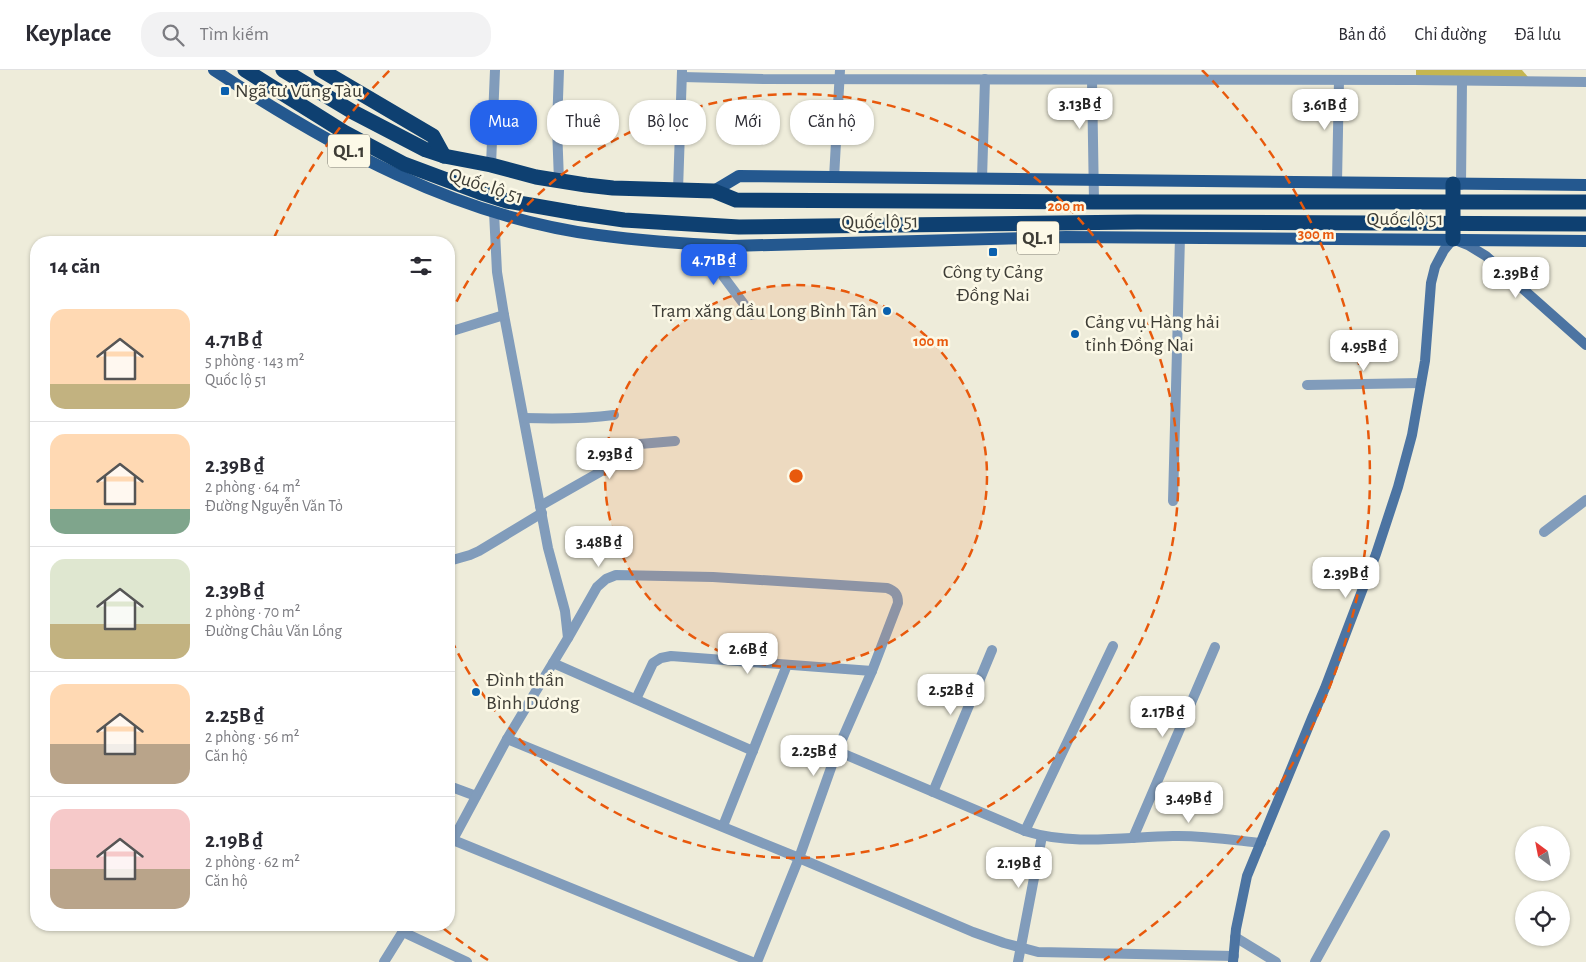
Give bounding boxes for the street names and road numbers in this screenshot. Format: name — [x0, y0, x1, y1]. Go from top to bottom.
road number: QL.1 — [328, 134, 370, 168]
street label: Quốc lộ 51 — [446, 165, 526, 207]
street label: Quốc lộ 51 — [1366, 209, 1444, 229]
street label: Quốc lộ 51 — [841, 211, 919, 233]
road number: QL.1 — [1017, 222, 1059, 254]

